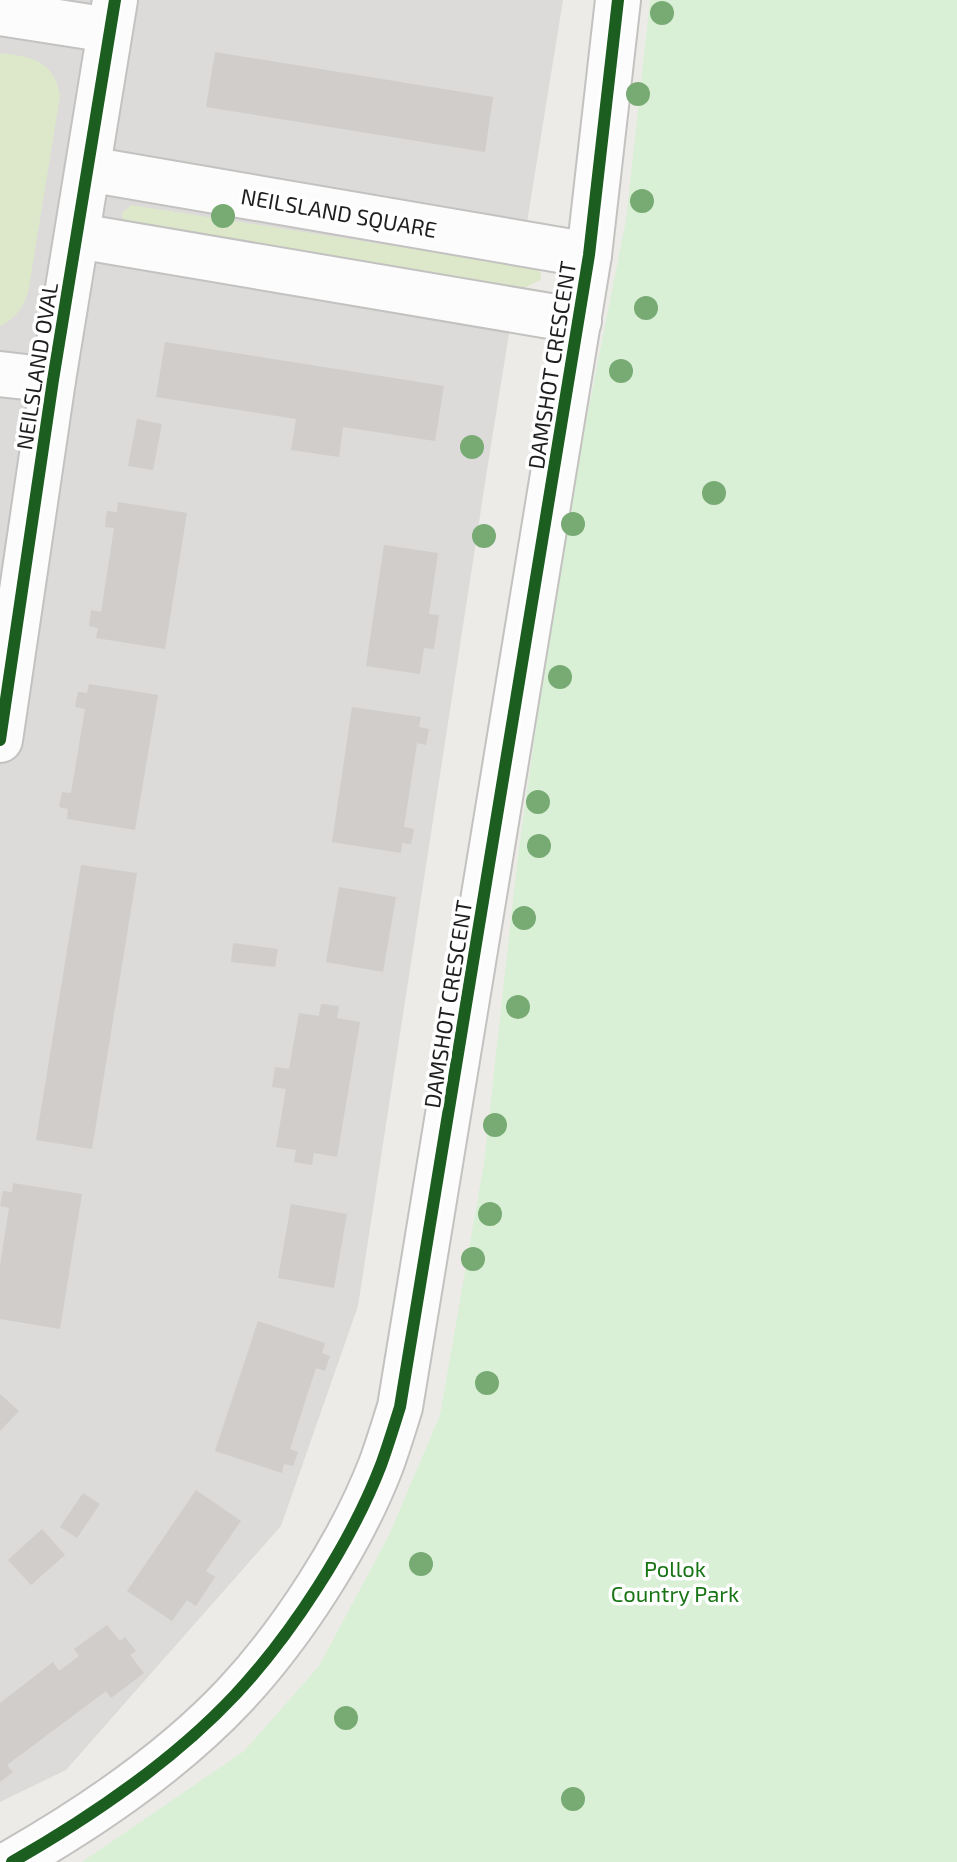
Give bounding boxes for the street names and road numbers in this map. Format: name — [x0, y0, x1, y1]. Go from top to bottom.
street label: NEILSLAND SQUARE — [239, 182, 439, 243]
street label: DAMSHOT CRESCENT — [522, 259, 580, 471]
street label: NEILSLAND OVAL — [10, 280, 62, 452]
street label: DAMSHOT CRESCENT — [418, 898, 476, 1110]

